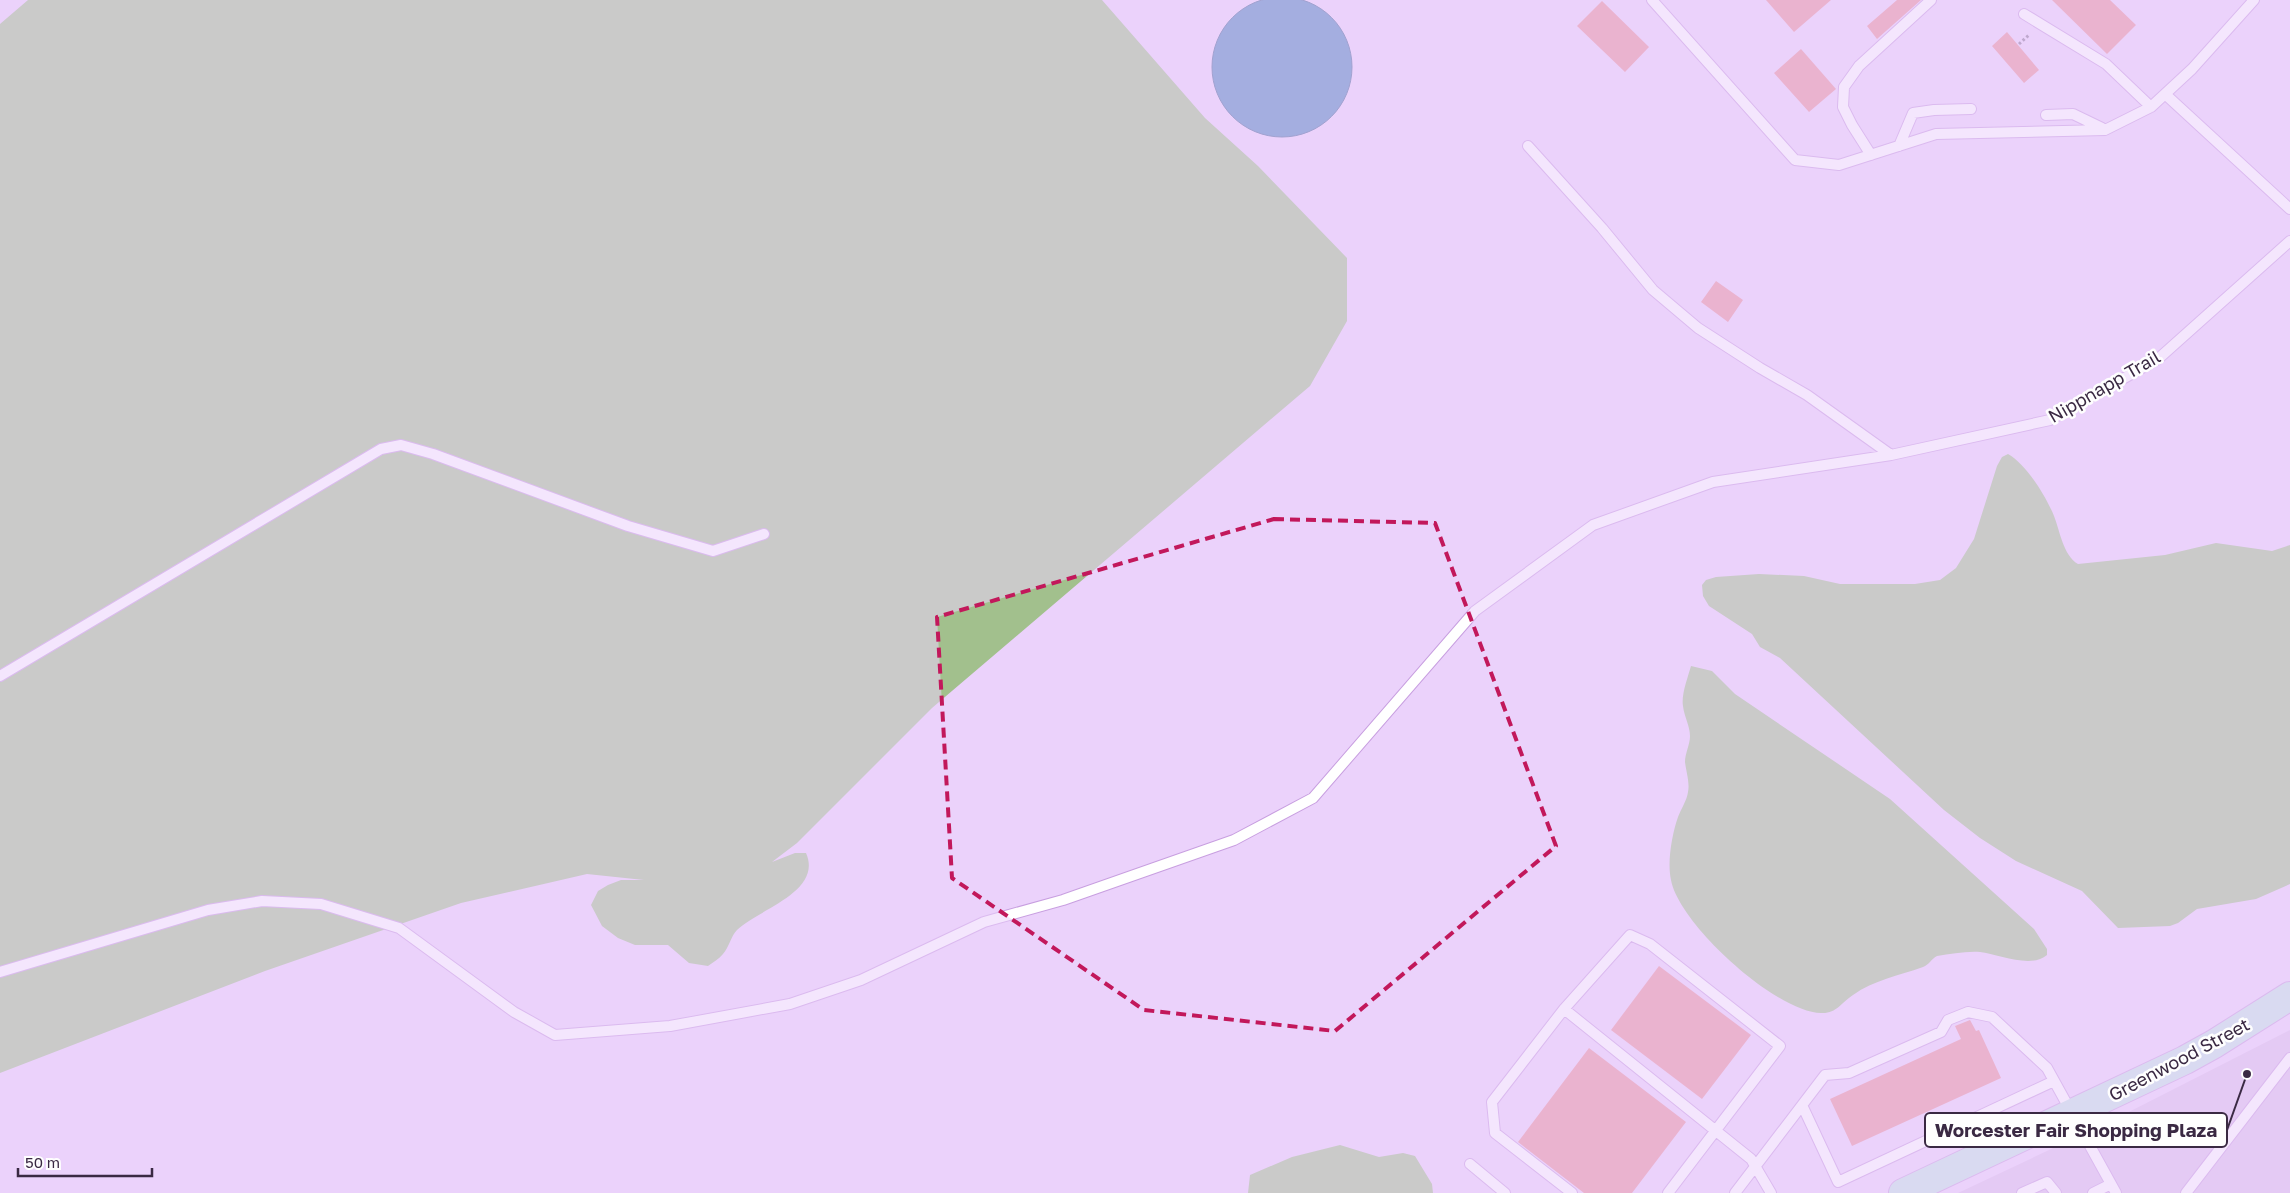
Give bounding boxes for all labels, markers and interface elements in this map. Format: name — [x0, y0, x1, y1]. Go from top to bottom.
street label: Nippnapp Trail — [2044, 345, 2164, 427]
street label: Greenwood Street — [2105, 1013, 2253, 1105]
callout: Worcester Fair Shopping Plaza — [1925, 1113, 2227, 1147]
text: Worcester Fair Shopping Plaza — [1935, 1118, 2217, 1141]
scale bar — [18, 1146, 151, 1178]
text: 50 m — [25, 1153, 60, 1171]

